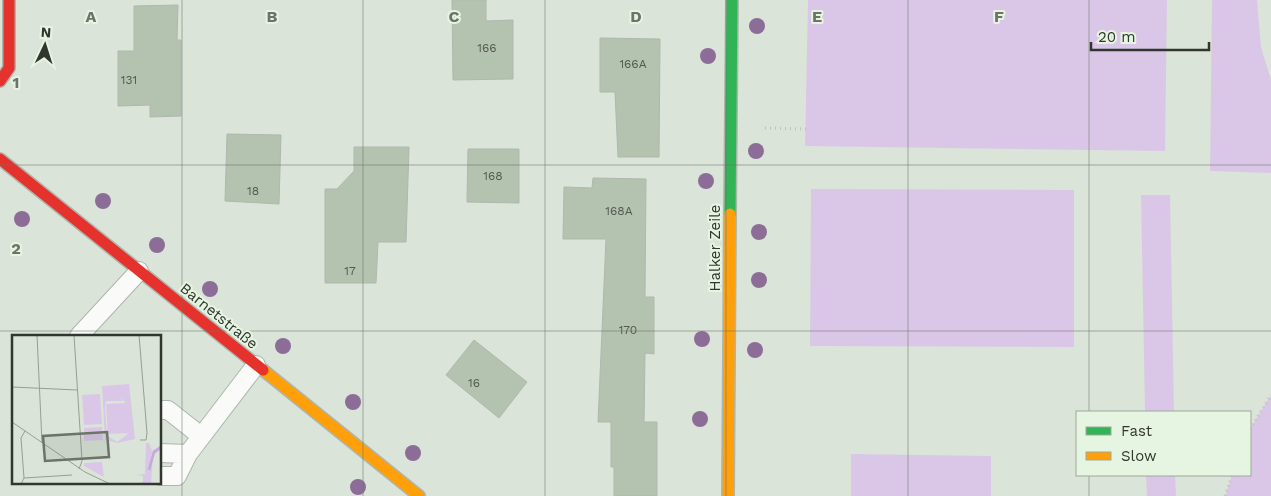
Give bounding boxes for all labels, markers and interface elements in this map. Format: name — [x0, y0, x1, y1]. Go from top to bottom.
text: A — [86, 7, 97, 26]
text: B — [267, 7, 278, 26]
text: C — [449, 7, 460, 26]
text: D — [630, 7, 642, 26]
text: E — [812, 7, 822, 26]
text: F — [994, 7, 1004, 26]
north arrow — [20, 20, 70, 70]
scale bar — [1091, 20, 1208, 52]
text: N — [40, 24, 52, 40]
text: 20 m — [1098, 28, 1136, 46]
house number: 166 — [477, 41, 497, 55]
house number: 166A — [619, 57, 647, 71]
text: 1 — [13, 73, 19, 92]
house number: 131 — [121, 73, 137, 87]
house number: 168 — [483, 169, 503, 183]
house number: 18 — [247, 184, 259, 198]
house number: 168A — [605, 204, 633, 218]
street label: Halker Zeile — [706, 205, 724, 291]
text: 2 — [11, 239, 21, 258]
house number: 17 — [344, 264, 356, 278]
street label: Barnetstraße — [176, 279, 262, 353]
house number: 170 — [619, 323, 637, 337]
inset map — [12, 335, 161, 484]
house number: 16 — [468, 376, 480, 390]
legend — [1076, 411, 1251, 476]
text: Fast — [1121, 422, 1153, 440]
text: Slow — [1121, 447, 1157, 465]

